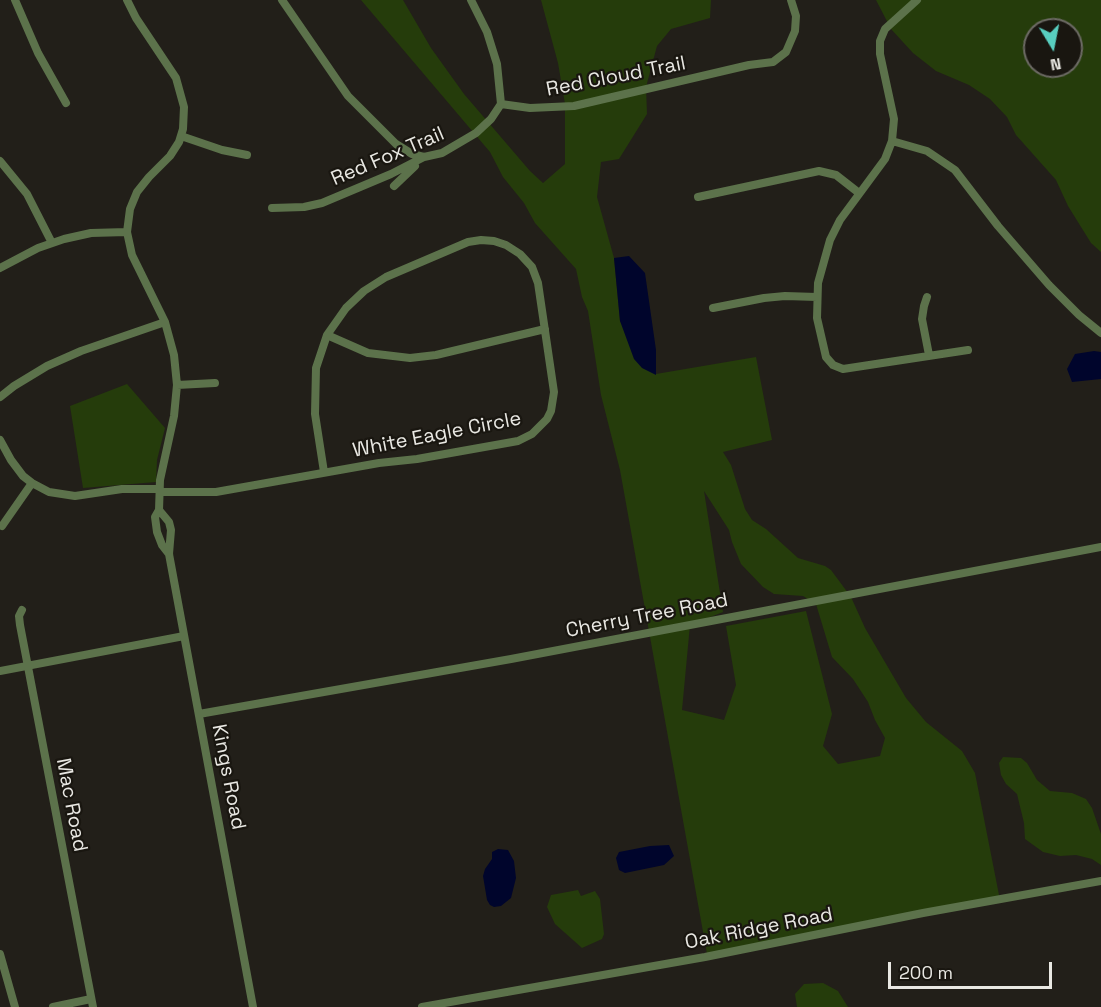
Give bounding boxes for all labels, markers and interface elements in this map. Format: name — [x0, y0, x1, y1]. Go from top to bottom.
north arrow — [1023, 18, 1083, 78]
street label: Red Cloud Trail — [544, 52, 688, 102]
text: N — [1049, 53, 1063, 76]
street label: Red Fox Trail — [328, 122, 448, 192]
street label: White Eagle Circle — [351, 407, 523, 463]
street label: Cherry Tree Road — [564, 589, 730, 643]
street label: Kings Road — [206, 722, 250, 832]
street label: Mac Road — [50, 756, 92, 854]
street label: Oak Ridge Road — [683, 903, 835, 955]
scale bar — [891, 950, 1054, 988]
text: 200 m — [899, 961, 953, 984]

